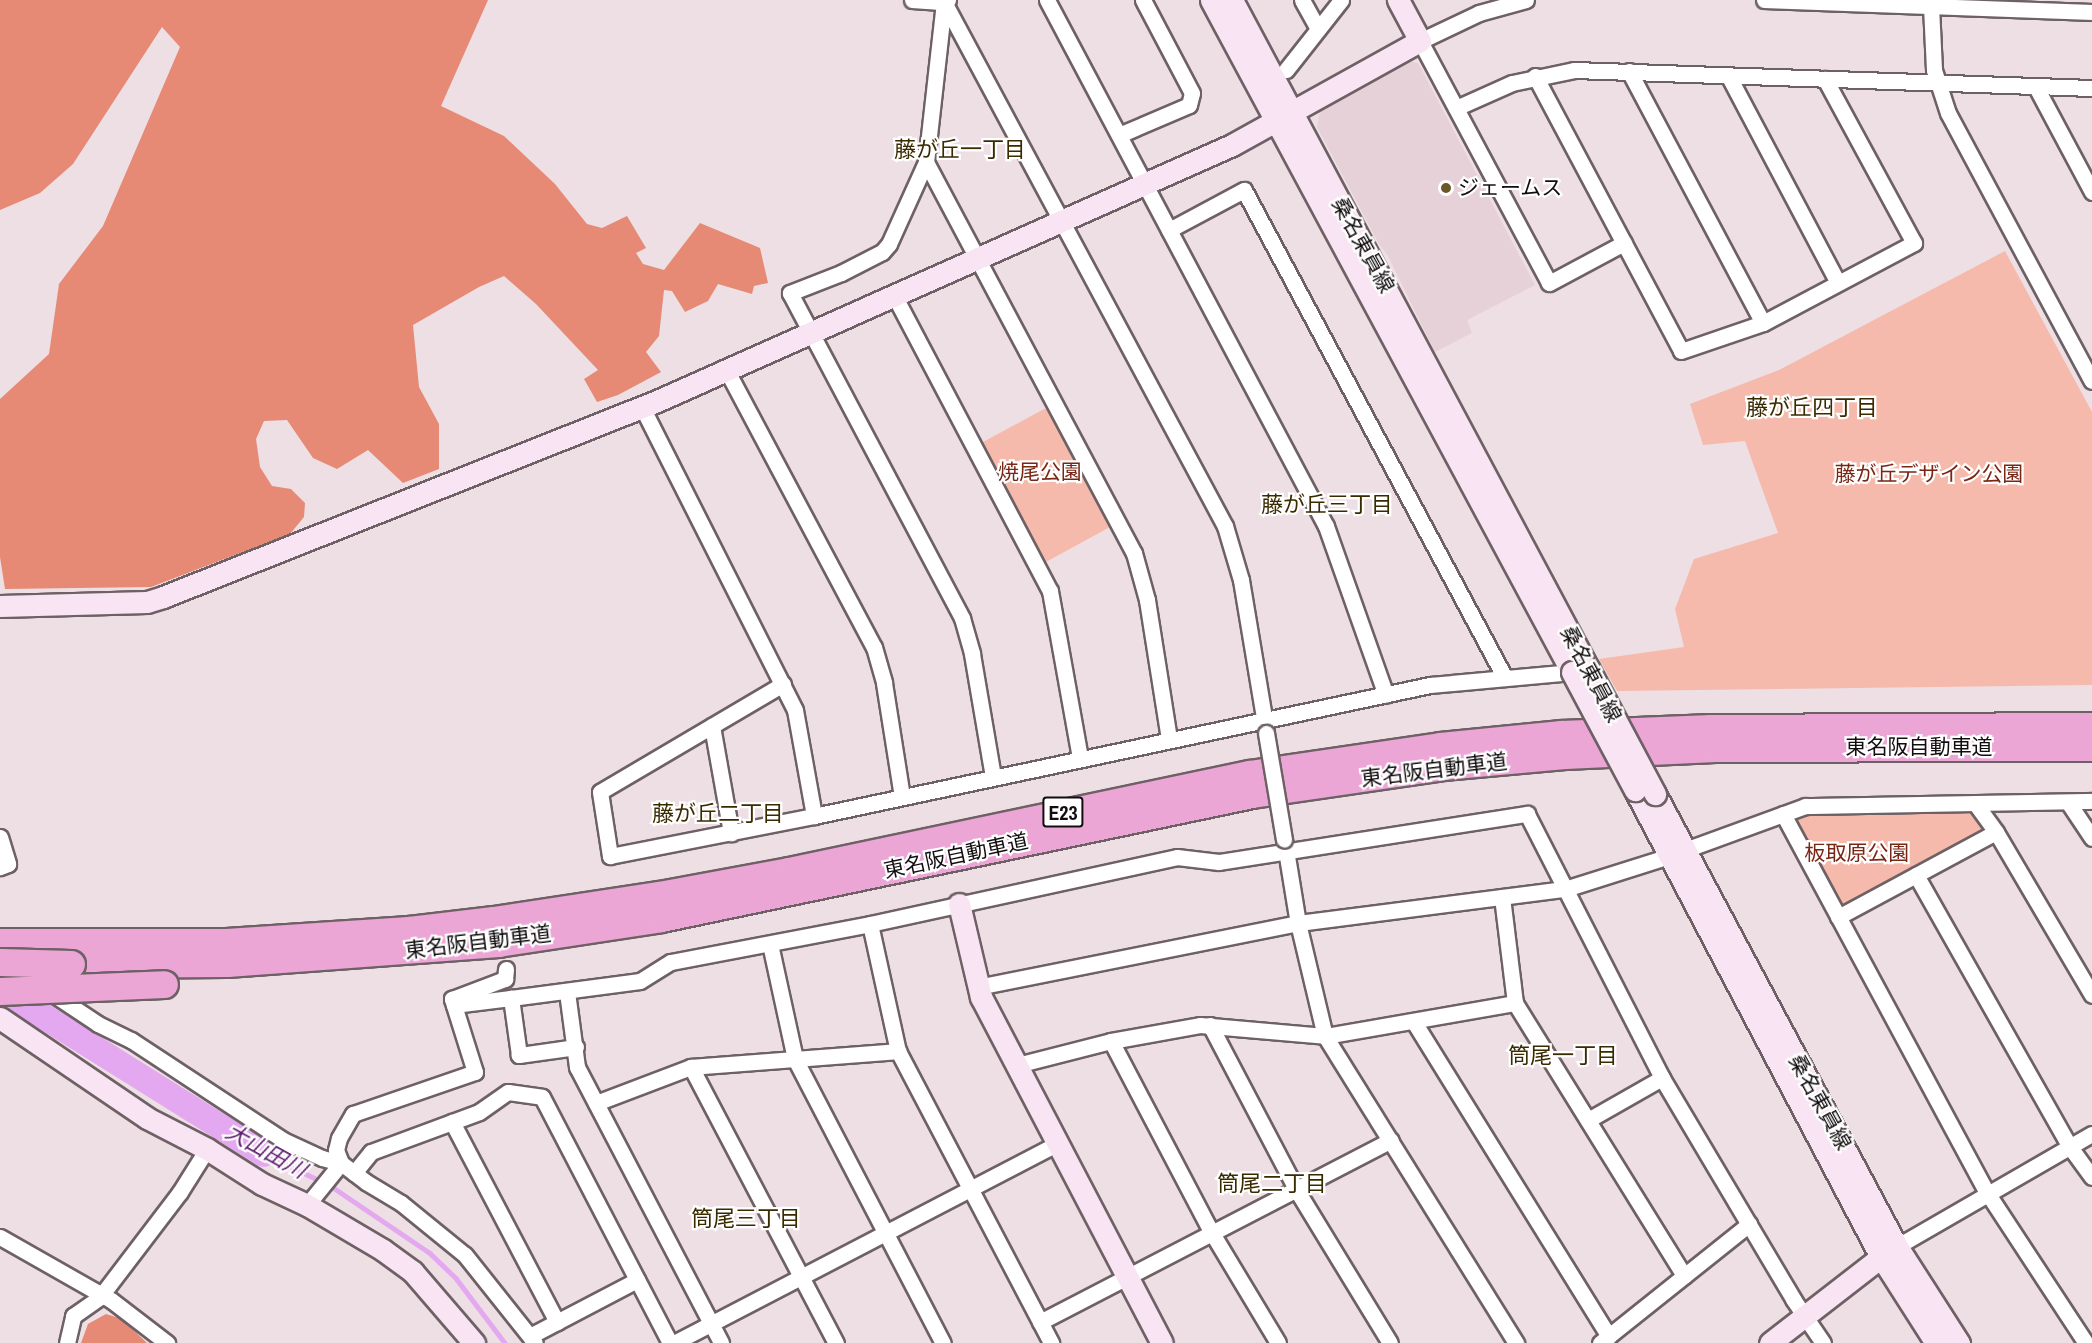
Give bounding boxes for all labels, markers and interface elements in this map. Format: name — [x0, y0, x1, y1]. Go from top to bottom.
district label: 藤が丘一丁目 — [894, 137, 1026, 163]
place label: ジェームス — [1458, 175, 1563, 201]
marker: ジェームス — [1439, 181, 1453, 195]
street label: 桑名東員線 — [1327, 193, 1399, 297]
district label: 藤が丘四丁目 — [1746, 395, 1878, 421]
park label: 焼尾公園 — [998, 459, 1082, 485]
park label: 藤が丘デザイン公園 — [1835, 461, 2023, 487]
district label: 藤が丘三丁目 — [1261, 492, 1393, 518]
street label: 桑名東員線 — [1555, 622, 1627, 726]
street label: 東名阪自動車道 — [1846, 734, 1992, 760]
street label: 東名阪自動車道 — [1360, 749, 1508, 791]
road number: E23 — [1042, 795, 1084, 829]
district label: 藤が丘二丁目 — [652, 801, 784, 827]
street label: 東名阪自動車道 — [881, 828, 1031, 884]
park label: 板取原公園 — [1805, 840, 1909, 866]
street label: 東名阪自動車道 — [404, 921, 552, 963]
district label: 筒尾一丁目 — [1508, 1043, 1618, 1069]
street label: 桑名東員線 — [1784, 1050, 1856, 1154]
water label: 大山田川 — [221, 1118, 311, 1184]
district label: 筒尾二丁目 — [1217, 1171, 1327, 1197]
district label: 筒尾三丁目 — [691, 1206, 801, 1232]

